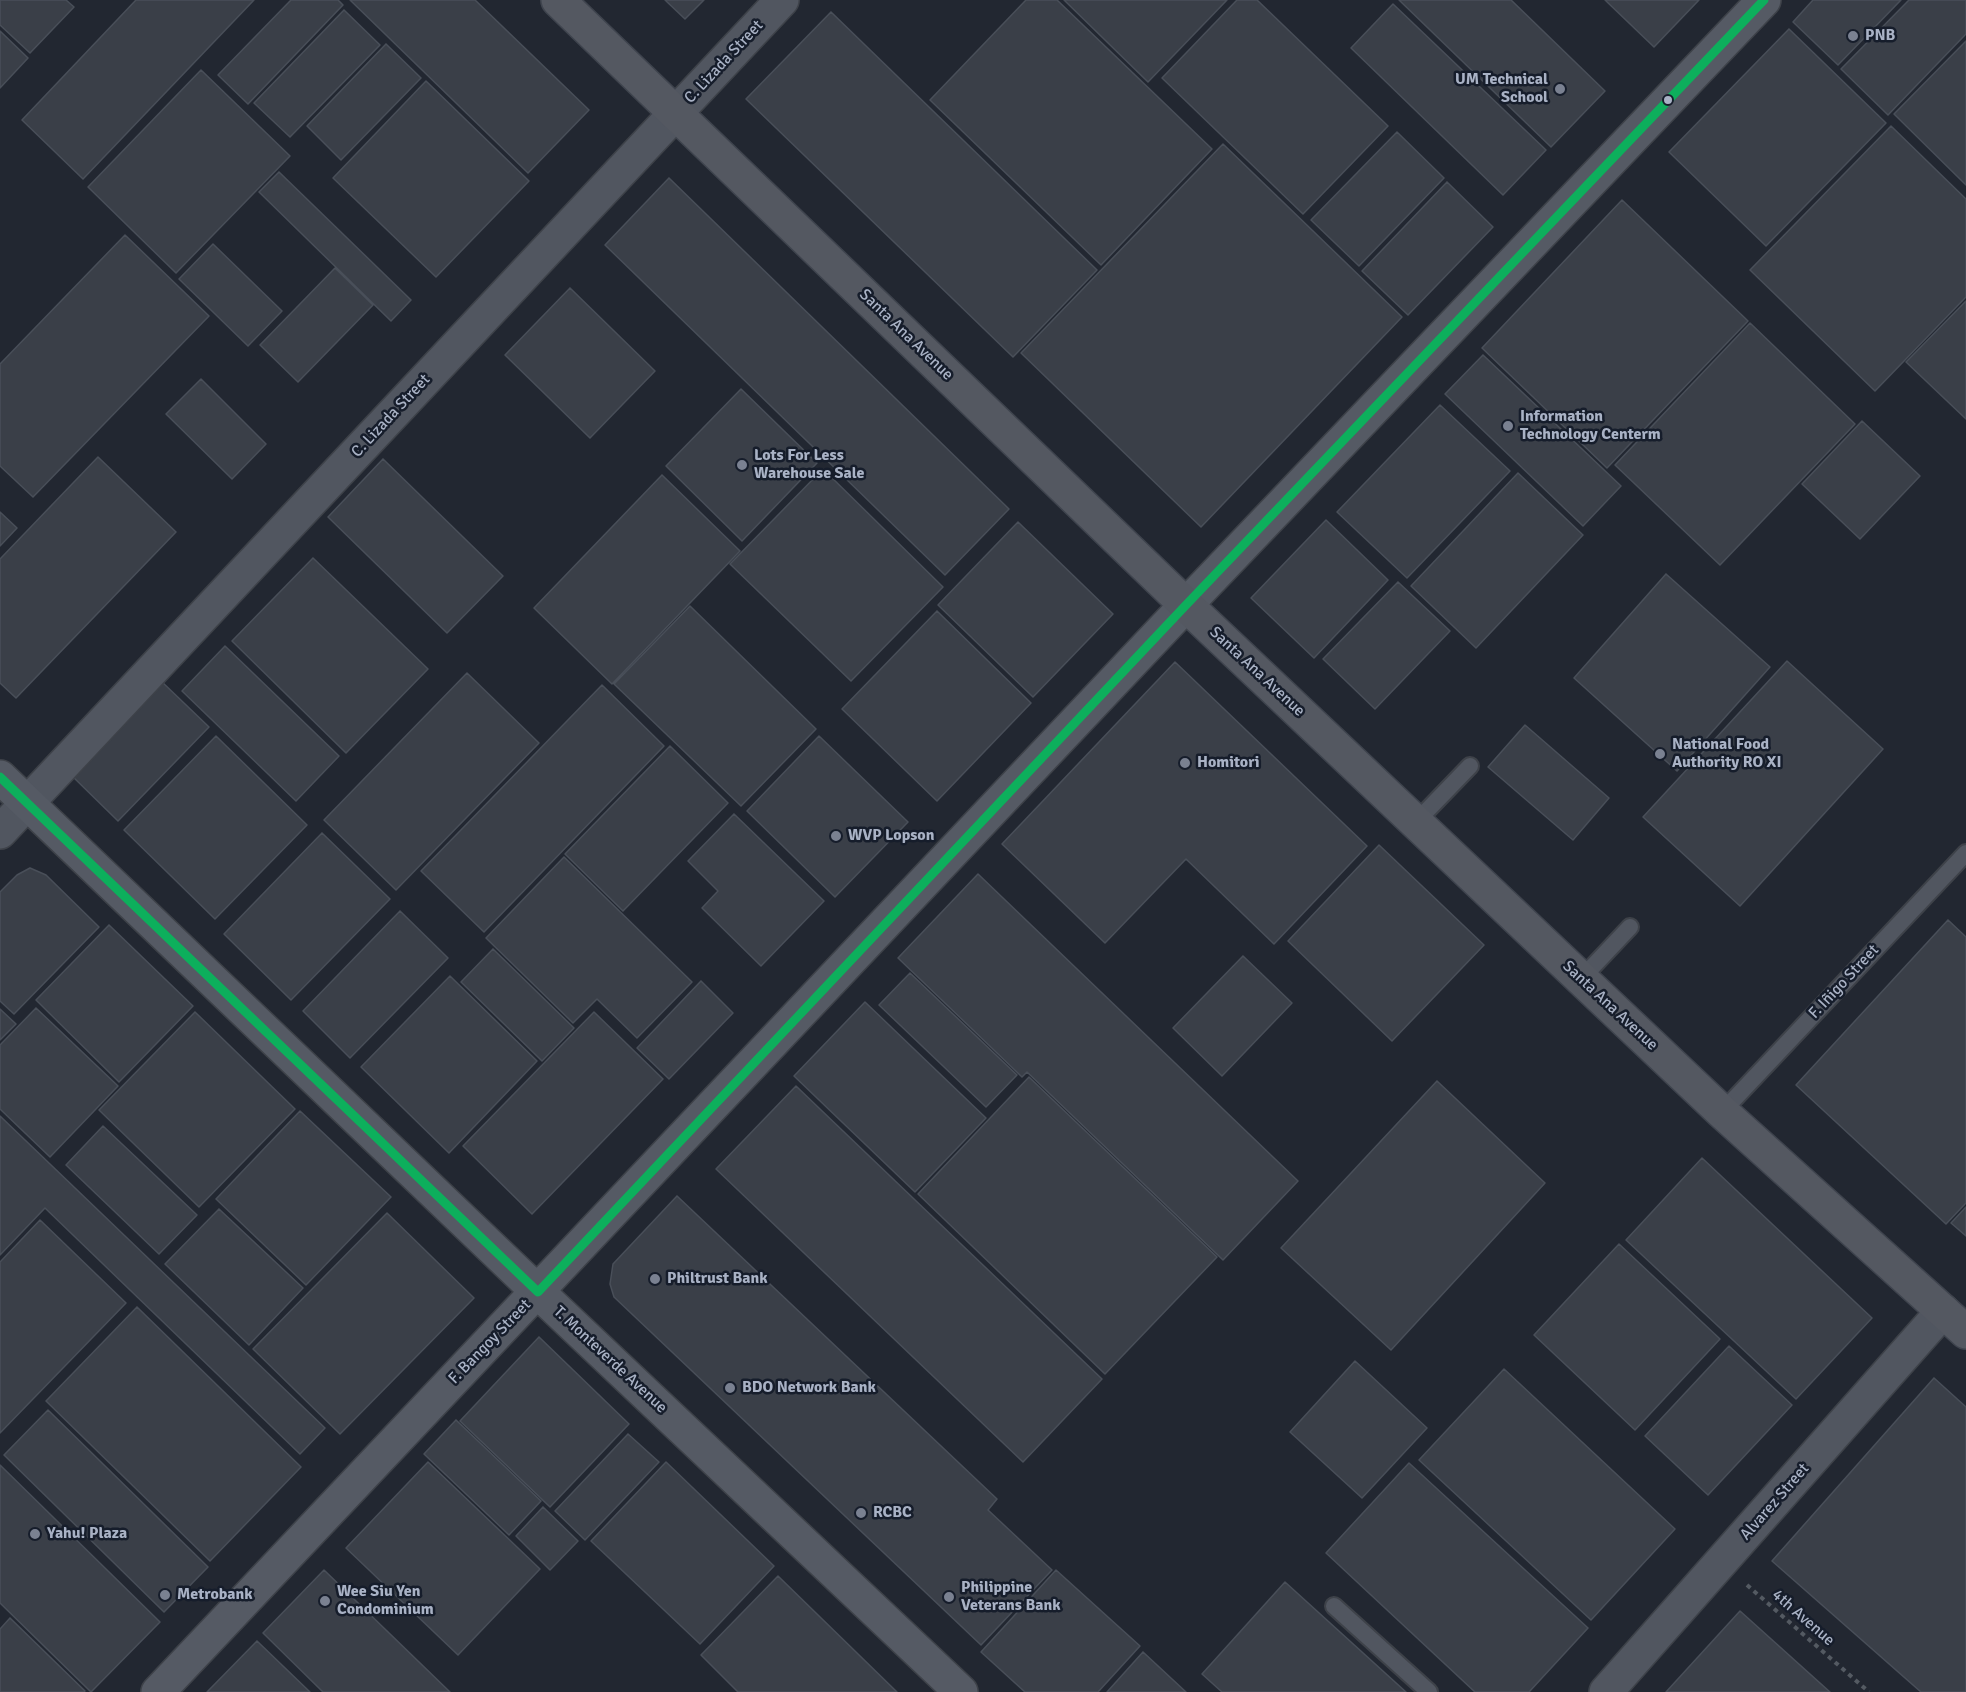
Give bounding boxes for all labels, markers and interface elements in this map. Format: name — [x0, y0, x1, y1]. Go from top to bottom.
street label: C. Lizada Street — [681, 16, 767, 108]
place label: PNB — [1865, 26, 1895, 46]
marker: PNB — [1846, 29, 1860, 43]
place label: UM Technical School — [1455, 70, 1548, 108]
marker: UM Technical School — [1553, 82, 1567, 96]
unlabelled marker — [1662, 94, 1674, 106]
street label: Santa Ana Avenue — [855, 285, 957, 385]
street label: C. Lizada Street — [348, 370, 434, 462]
place label: Information Technology Centerm — [1520, 407, 1661, 445]
marker: Information Technology Centerm — [1501, 419, 1515, 433]
place label: Lots For Less Warehouse Sale — [754, 446, 865, 484]
marker: Lots For Less Warehouse Sale — [735, 458, 749, 472]
street label: Santa Ana Avenue — [1205, 623, 1309, 721]
place label: National Food Authority RO XI — [1672, 735, 1781, 773]
marker: National Food Authority RO XI — [1653, 747, 1667, 761]
place label: Homitori — [1197, 753, 1260, 773]
marker: Homitori — [1178, 756, 1192, 770]
place label: WVP Lopson — [848, 826, 934, 846]
marker: WVP Lopson — [829, 829, 843, 843]
street label: F. Iñigo Street — [1805, 941, 1883, 1023]
street label: Santa Ana Avenue — [1558, 957, 1662, 1055]
place label: Philtrust Bank — [667, 1269, 768, 1289]
marker: Philtrust Bank — [648, 1272, 662, 1286]
street label: F. Bangoy Street — [445, 1296, 535, 1388]
street label: T. Monteverde Avenue — [549, 1302, 671, 1418]
place label: BDO Network Bank — [742, 1378, 876, 1398]
marker: BDO Network Bank — [723, 1381, 737, 1395]
street label: Alvarez Street — [1736, 1460, 1814, 1544]
place label: RCBC — [873, 1503, 912, 1523]
marker: RCBC — [854, 1506, 868, 1520]
place label: Yahu! Plaza — [47, 1524, 127, 1544]
marker: Yahu! Plaza — [28, 1527, 42, 1541]
place label: Philippine Veterans Bank — [961, 1578, 1061, 1616]
place label: Wee Siu Yen Condominium — [337, 1582, 434, 1620]
place label: Metrobank — [177, 1585, 253, 1605]
street label: 4th Avenue — [1768, 1586, 1838, 1650]
marker: Metrobank — [158, 1588, 172, 1602]
marker: Philippine Veterans Bank — [942, 1590, 956, 1604]
marker: Wee Siu Yen Condominium — [318, 1594, 332, 1608]

